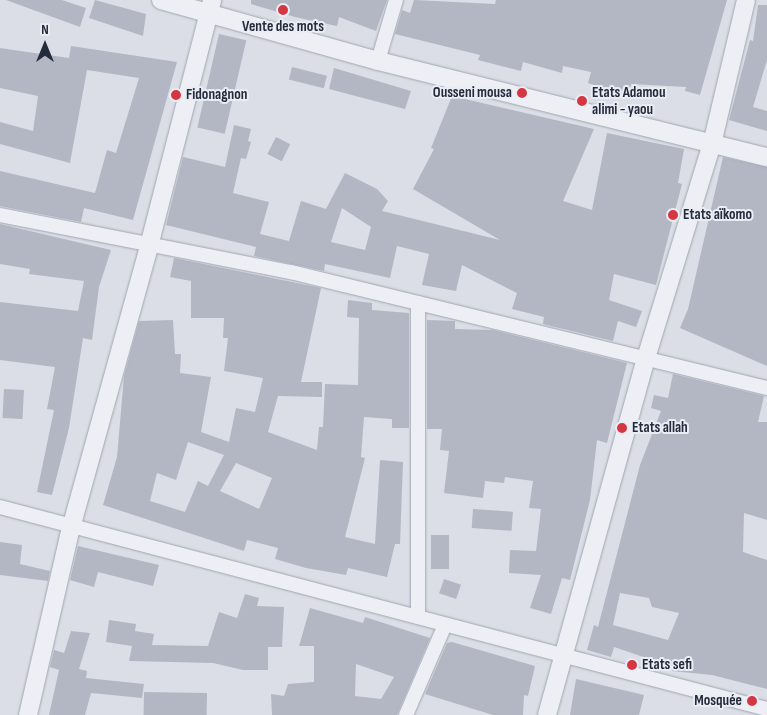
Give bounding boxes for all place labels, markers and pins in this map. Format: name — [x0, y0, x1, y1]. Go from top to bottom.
marker: Vente des mots — [277, 4, 289, 16]
place label: Vente des mots — [242, 18, 324, 36]
place label: Etats Adamou alimi - yaou — [592, 83, 665, 118]
place label: Ousseni mousa — [433, 84, 512, 102]
place label: Fidonagnon — [186, 86, 247, 104]
marker: Ousseni mousa — [516, 87, 528, 99]
marker: Fidonagnon — [170, 89, 182, 101]
marker: Etats Adamou alimi - yaou — [576, 95, 588, 107]
place label: Etats aïkomo — [683, 206, 752, 224]
marker: Etats aïkomo — [667, 209, 679, 221]
place label: Etats allah — [632, 419, 688, 437]
marker: Etats allah — [616, 422, 628, 434]
place label: Etats sefi — [642, 656, 692, 674]
marker: Etats sefi — [626, 659, 638, 671]
place label: Mosquée — [694, 692, 742, 710]
marker: Mosquée — [746, 695, 758, 707]

